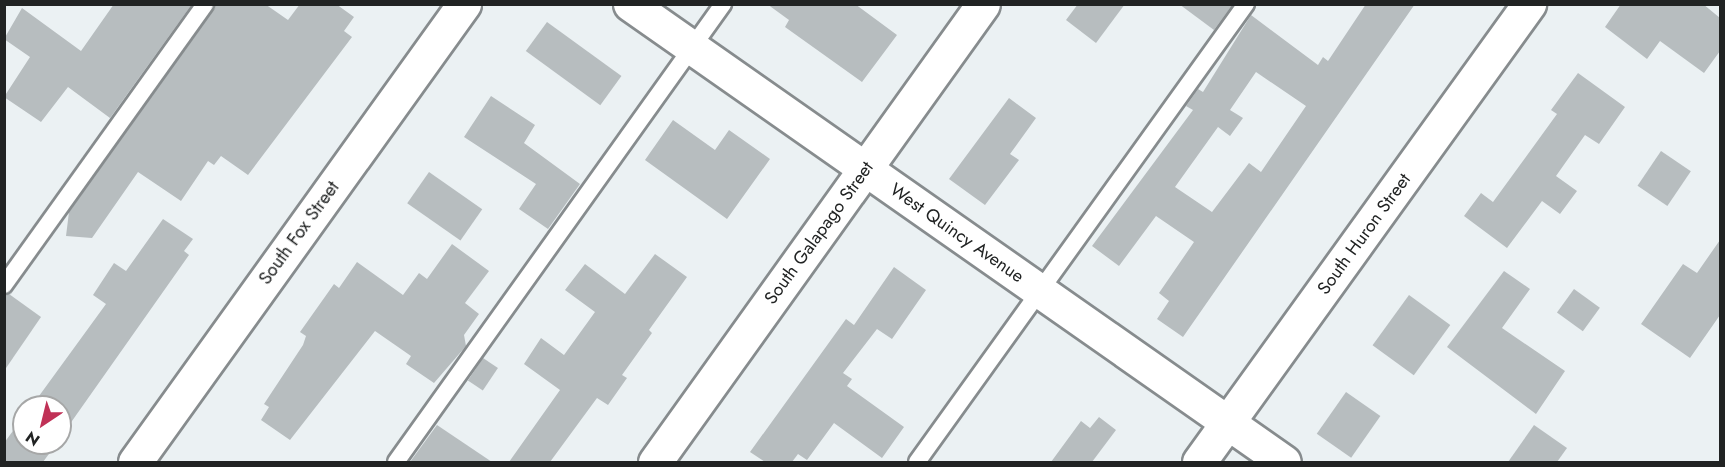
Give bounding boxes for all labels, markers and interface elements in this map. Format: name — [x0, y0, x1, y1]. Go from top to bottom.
street label: South Galapago Street — [760, 157, 878, 309]
street label: South Huron Street — [1313, 169, 1415, 299]
street label: South Fox Street — [254, 177, 344, 289]
street label: West Quincy Avenue — [886, 179, 1028, 287]
north arrow — [12, 395, 72, 455]
text: N — [21, 425, 44, 452]

